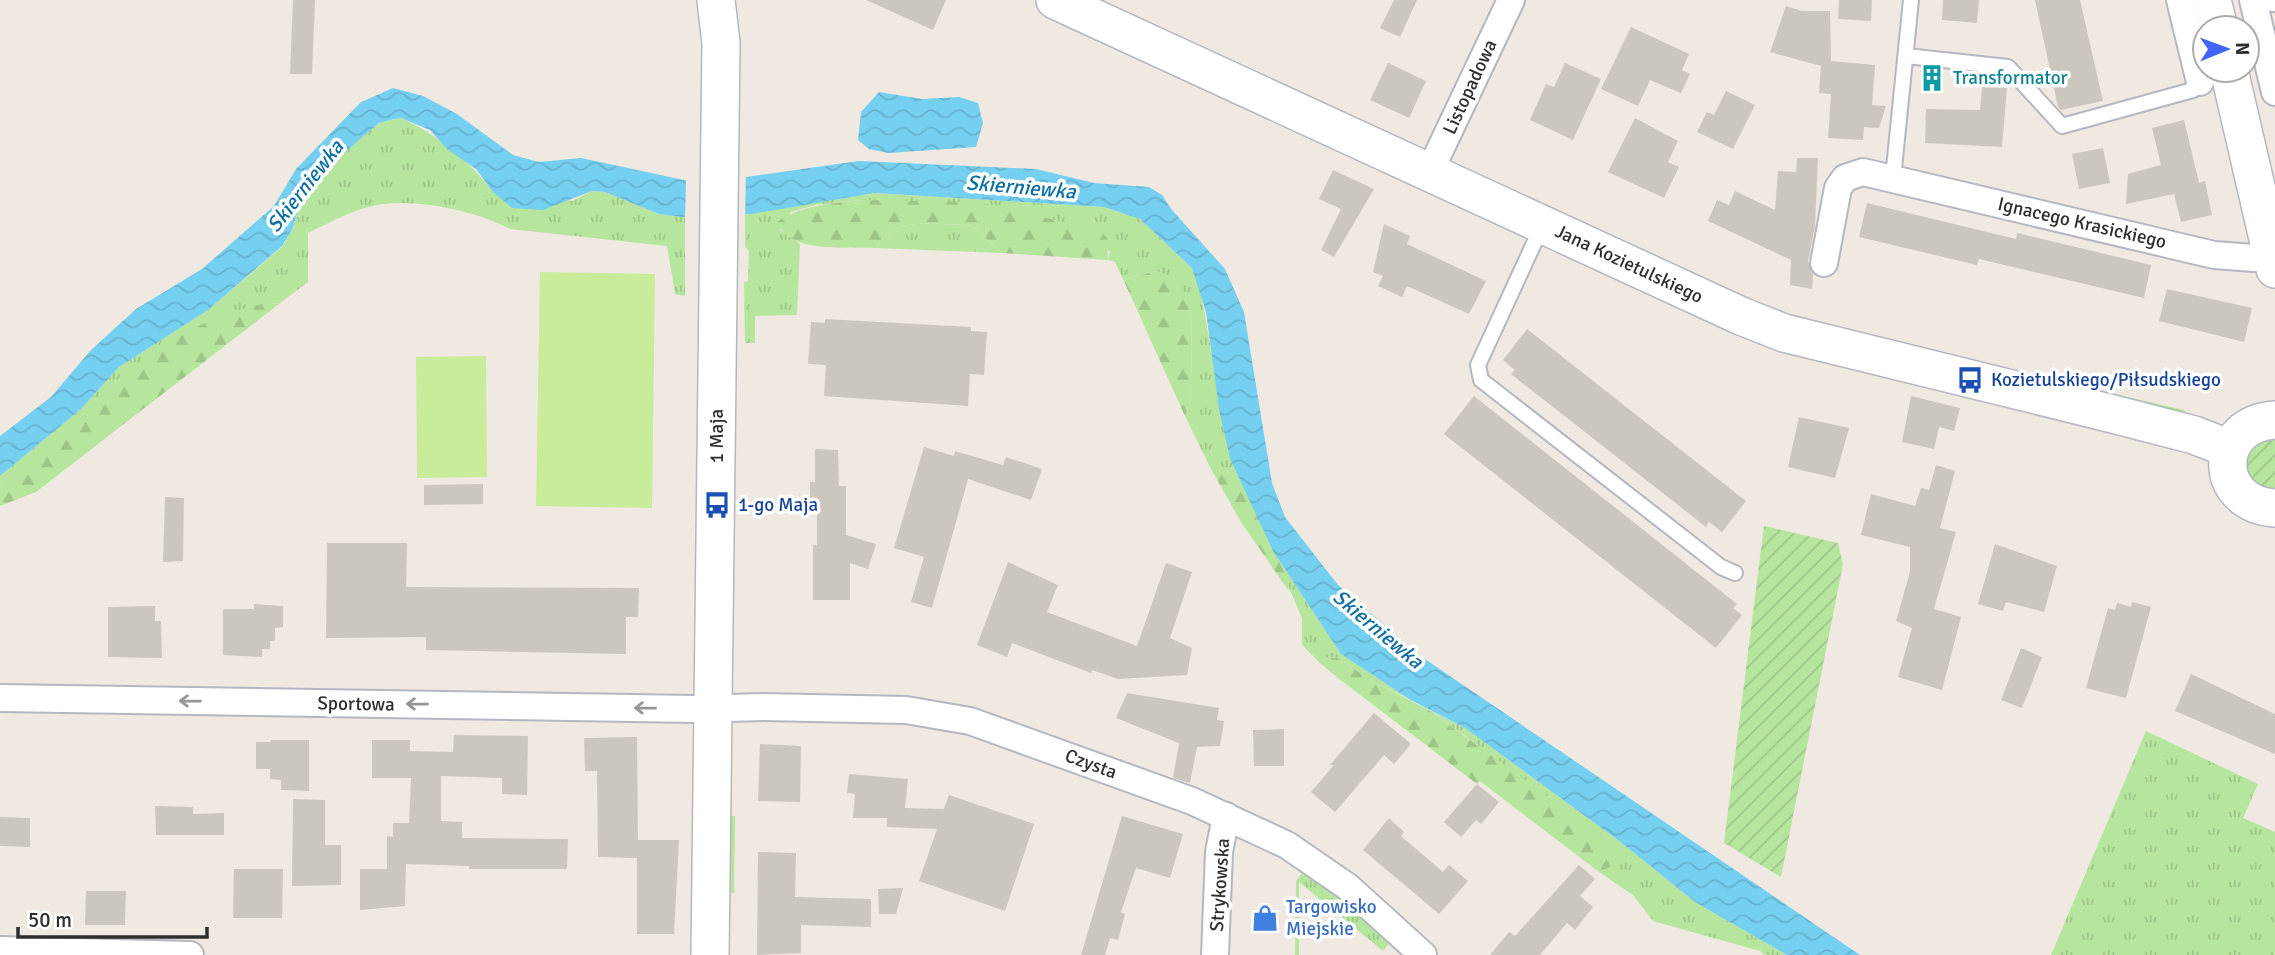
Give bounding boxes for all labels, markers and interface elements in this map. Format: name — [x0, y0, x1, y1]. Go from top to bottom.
north arrow — [2191, 14, 2261, 84]
street label: Listopadowa — [1438, 36, 1502, 138]
text: N — [2230, 42, 2254, 56]
building icon: Transformator — [1917, 63, 1947, 93]
place label: Transformator — [1953, 66, 2068, 90]
water label: Skierniewka — [261, 134, 350, 237]
water label: Skierniewka — [965, 169, 1078, 205]
street label: Ignacego Krasickiego — [1995, 192, 2169, 254]
street label: Jana Kozietulskiego — [1551, 219, 1707, 309]
bus stop icon: Kozietulskiego/Piłsudskiego — [1955, 365, 1985, 395]
place label: Kozietulskiego/Piłsudskiego — [1991, 368, 2221, 392]
street label: 1 Maja — [705, 409, 729, 463]
bus stop icon: 1-go Maja — [702, 490, 732, 520]
place label: 1-go Maja — [738, 493, 818, 517]
water label: Skierniewka — [1328, 584, 1429, 675]
street label: Sportowa — [317, 691, 395, 717]
one-way arrow — [178, 694, 201, 708]
one-way arrow — [406, 698, 429, 711]
one-way arrow — [633, 701, 656, 715]
street label: Czysta — [1062, 744, 1120, 784]
street label: Strykowska — [1205, 837, 1235, 933]
scale bar — [18, 895, 206, 939]
place label: Targowisko Miejskie — [1286, 895, 1377, 941]
shop icon: Targowisko Miejskie — [1250, 903, 1280, 933]
text: 50 m — [28, 907, 72, 933]

